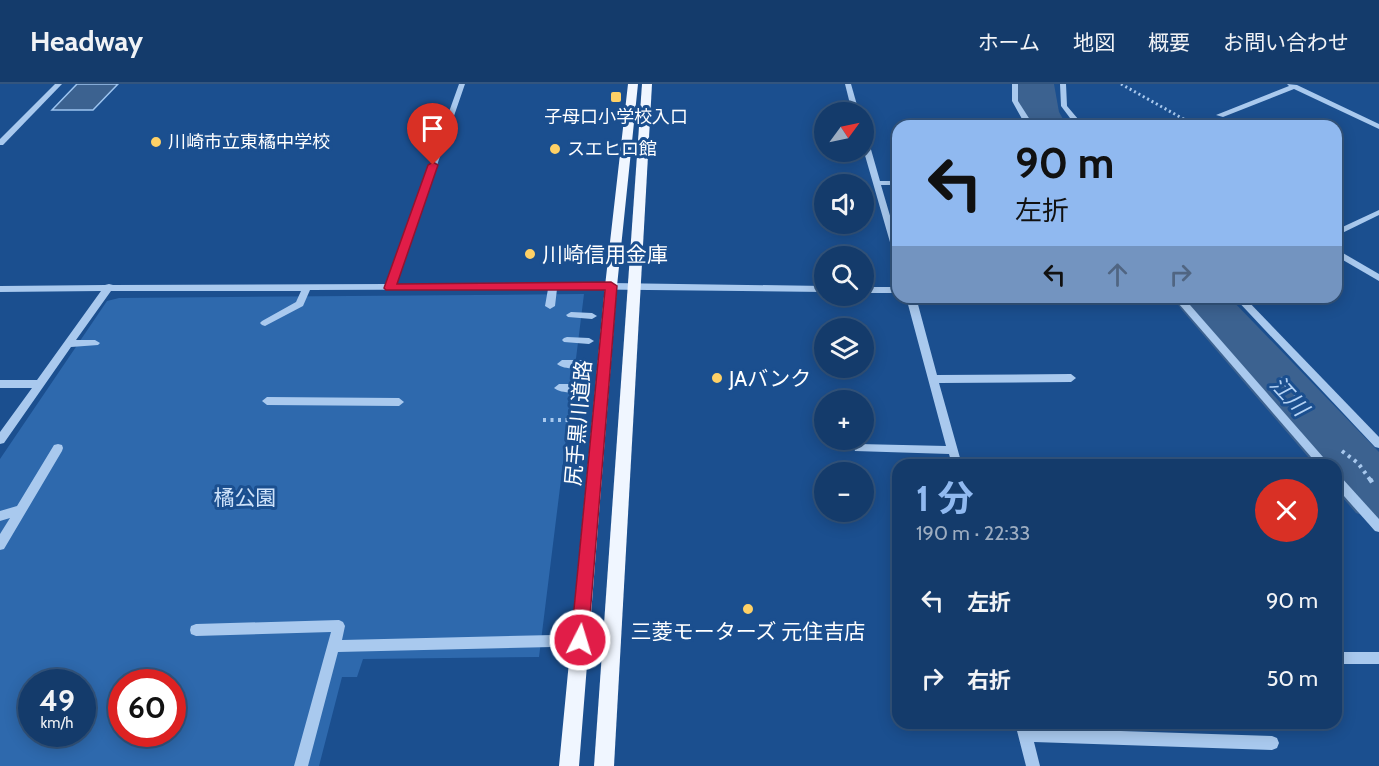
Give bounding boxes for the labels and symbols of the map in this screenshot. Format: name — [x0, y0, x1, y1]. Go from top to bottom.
marker: 子母口小学校入口 — [609, 90, 623, 104]
north arrow — [814, 102, 874, 162]
pin — [407, 103, 458, 165]
place label: 子母口小学校入口 — [544, 106, 688, 128]
place label: 川崎市立東橘中学校 — [168, 131, 330, 153]
marker: 川崎市立東橘中学校 — [149, 135, 163, 149]
place label: スエヒロ館 — [567, 138, 657, 160]
marker: スエヒロ館 — [548, 142, 562, 156]
place label: 川崎信用金庫 — [542, 242, 668, 267]
marker: 川崎信用金庫 — [523, 247, 537, 261]
street label: 尻手黒川道路 — [560, 359, 596, 487]
place label: JAバンク — [728, 366, 811, 391]
marker: JAバンク — [710, 371, 724, 385]
water label: 江川 — [1264, 371, 1315, 423]
park label: 橘公園 — [214, 485, 277, 510]
marker: 三菱モーターズ 元住吉店 — [741, 602, 755, 616]
position arrow — [548, 608, 612, 672]
place label: 三菱モーターズ 元住吉店 — [631, 619, 865, 644]
speed limit sign: 60 — [108, 669, 186, 747]

